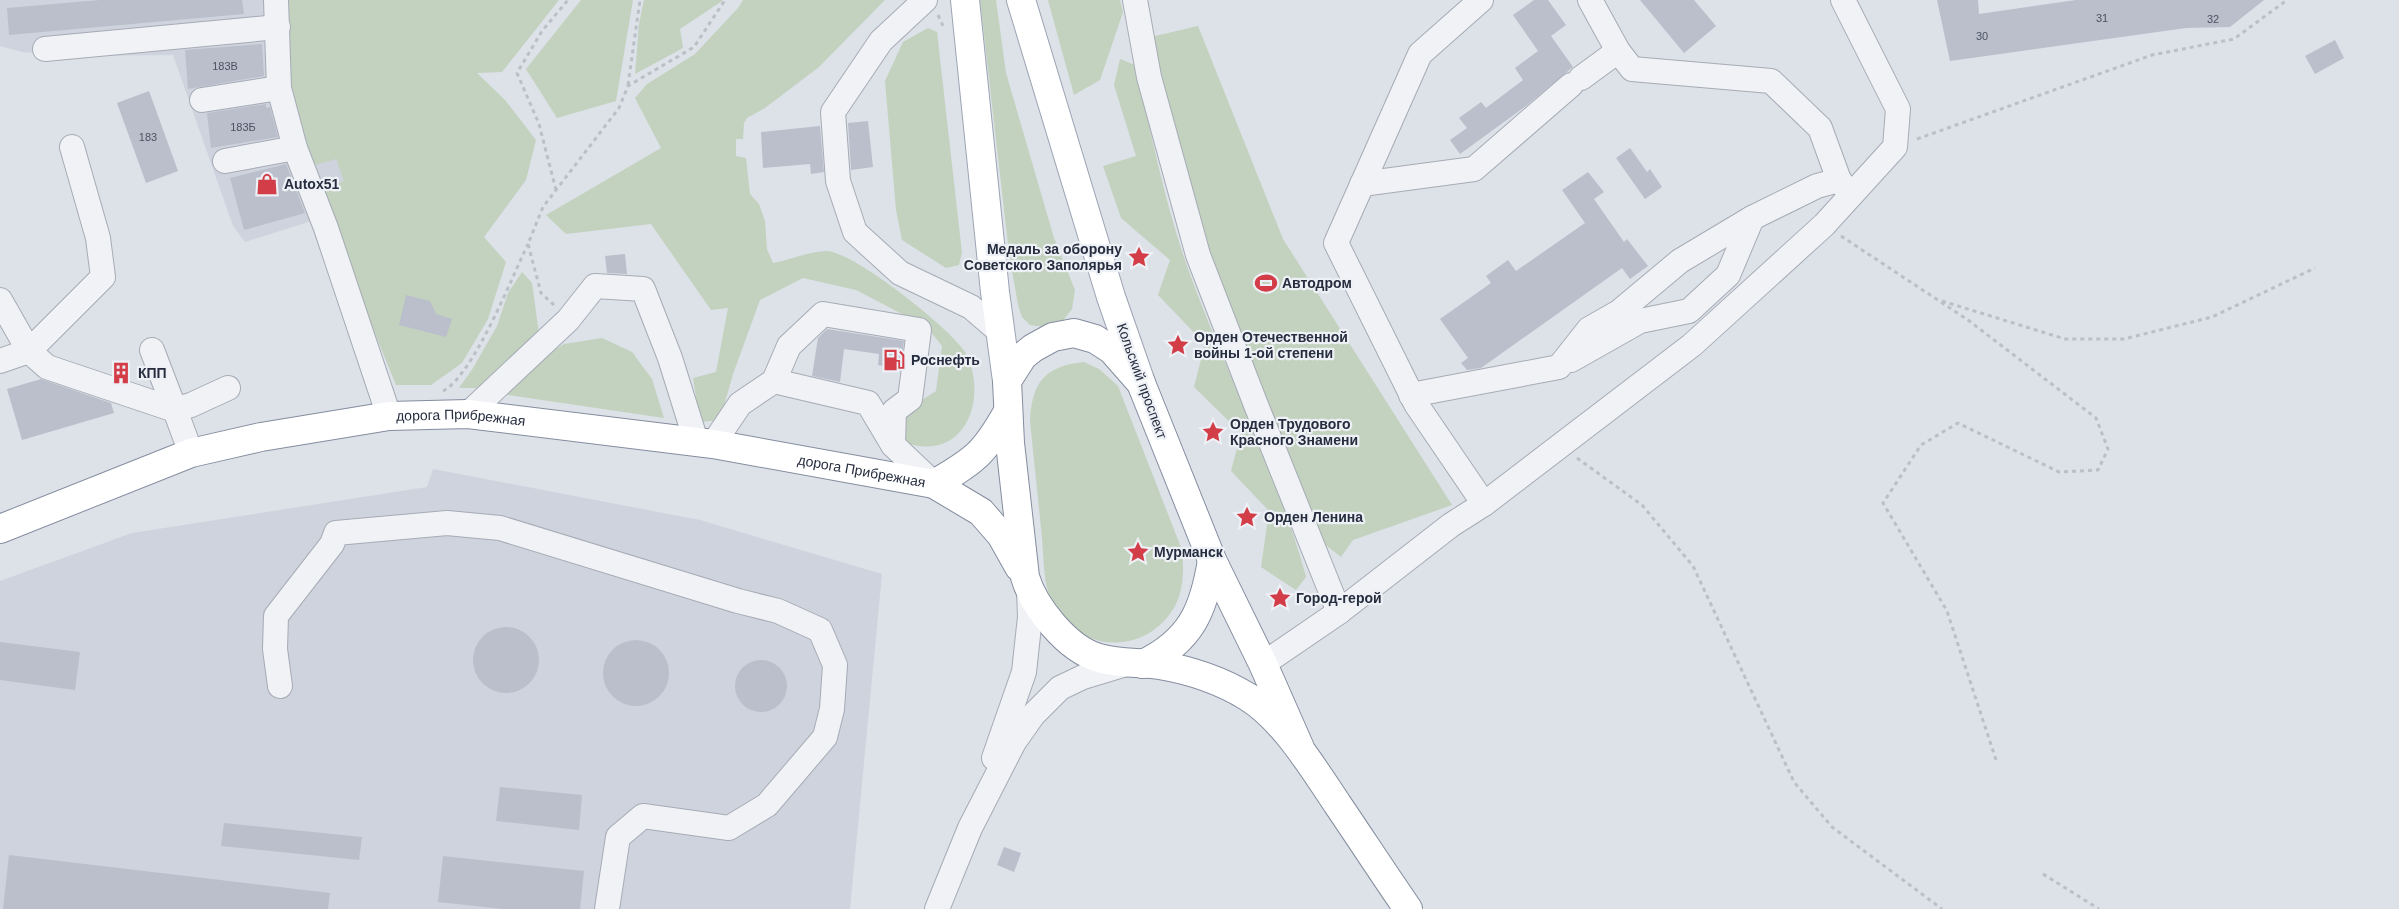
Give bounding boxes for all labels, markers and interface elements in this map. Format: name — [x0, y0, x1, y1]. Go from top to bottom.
house number: 31 — [2096, 12, 2108, 24]
house number: 32 — [2207, 13, 2219, 25]
house number: 30 — [1976, 30, 1988, 42]
house number: 183В — [212, 60, 238, 72]
house number: 183Б — [230, 121, 256, 133]
house number: 183 — [139, 131, 157, 143]
shop icon: Autox51 — [254, 171, 280, 197]
place label: Autox51 — [284, 176, 339, 192]
place label: Медаль за оборону Советского Заполярья — [964, 241, 1122, 273]
place icon: Медаль за оборону Советского Заполярья — [1126, 244, 1152, 270]
sports icon: Автодром — [1253, 270, 1279, 296]
place label: Автодром — [1282, 275, 1352, 291]
street label: Кольский проспект — [1114, 321, 1171, 442]
place label: Орден Отечественной войны 1-ой степени — [1194, 329, 1348, 361]
place icon: Орден Отечественной войны 1-ой степени — [1165, 332, 1191, 358]
fuel station icon: Роснефть — [881, 347, 907, 373]
place label: Роснефть — [911, 352, 980, 368]
building icon: КПП — [108, 360, 134, 386]
place label: КПП — [138, 365, 167, 381]
street label: дорога Прибрежная — [396, 406, 526, 429]
place label: Орден Трудового Красного Знамени — [1230, 416, 1358, 448]
place icon: Орден Трудового Красного Знамени — [1200, 419, 1226, 445]
street label: дорога Прибрежная — [796, 451, 927, 490]
place icon: Орден Ленина — [1234, 504, 1260, 530]
place label: Орден Ленина — [1264, 509, 1363, 525]
place icon: Мурманск — [1125, 539, 1151, 565]
place label: Мурманск — [1154, 544, 1224, 560]
place icon: Город-герой — [1267, 585, 1293, 611]
place label: Город-герой — [1296, 590, 1382, 606]

